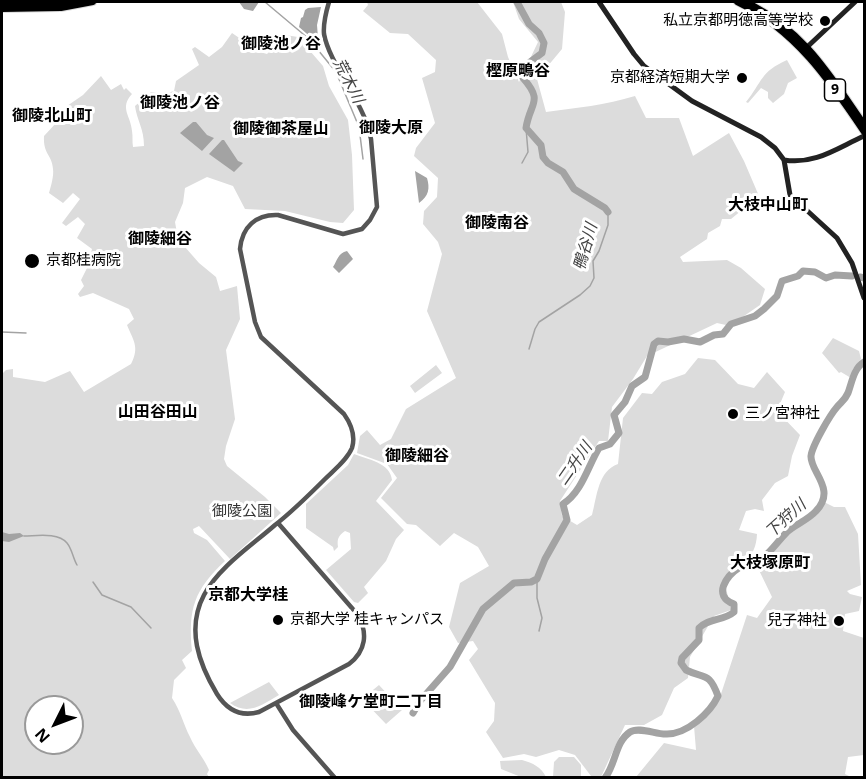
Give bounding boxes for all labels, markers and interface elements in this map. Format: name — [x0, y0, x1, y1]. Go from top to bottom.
place label: 私立京都明徳高等学校 — [663, 12, 813, 30]
marker: 私立京都明徳高等学校 — [818, 14, 832, 28]
district label: 御陵池ノ谷 — [241, 34, 321, 54]
water label: 荒木川 — [329, 55, 367, 107]
district label: 樫原鴫谷 — [486, 61, 550, 81]
place label: 京都経済短期大学 — [610, 69, 730, 87]
marker: 京都経済短期大学 — [735, 71, 749, 85]
road number: 9 — [824, 79, 846, 101]
district label: 御陵池ノ谷 — [140, 93, 220, 113]
district label: 御陵北山町 — [12, 106, 92, 126]
district label: 御陵大原 — [359, 118, 423, 138]
district label: 御陵御茶屋山 — [233, 119, 329, 139]
district label: 大枝中山町 — [728, 195, 808, 215]
district label: 御陵南谷 — [465, 213, 529, 233]
water label: 鴨谷川 — [570, 221, 602, 273]
district label: 御陵細谷 — [128, 229, 192, 249]
marker: 京都桂病院 — [23, 252, 41, 270]
place label: 京都桂病院 — [46, 252, 121, 270]
district label: 山田谷田山 — [118, 402, 198, 422]
place label: 三ノ宮神社 — [745, 405, 820, 423]
marker: 三ノ宮神社 — [726, 407, 740, 421]
water label: 二升川 — [553, 439, 597, 489]
district label: 御陵細谷 — [385, 446, 449, 466]
water label: 下狩川 — [762, 496, 810, 542]
park label: 御陵公園 — [212, 503, 272, 521]
district label: 大枝塚原町 — [730, 553, 810, 573]
district label: 京都大学桂 — [208, 585, 288, 605]
place label: 京都大学 桂キャンパス — [290, 611, 444, 629]
place label: 兒子神社 — [767, 612, 827, 630]
marker: 京都大学 桂キャンパス — [271, 613, 285, 627]
marker: 兒子神社 — [832, 614, 846, 628]
district label: 御陵峰ケ堂町二丁目 — [299, 692, 443, 712]
north arrow — [24, 695, 84, 755]
text: N — [30, 724, 55, 748]

